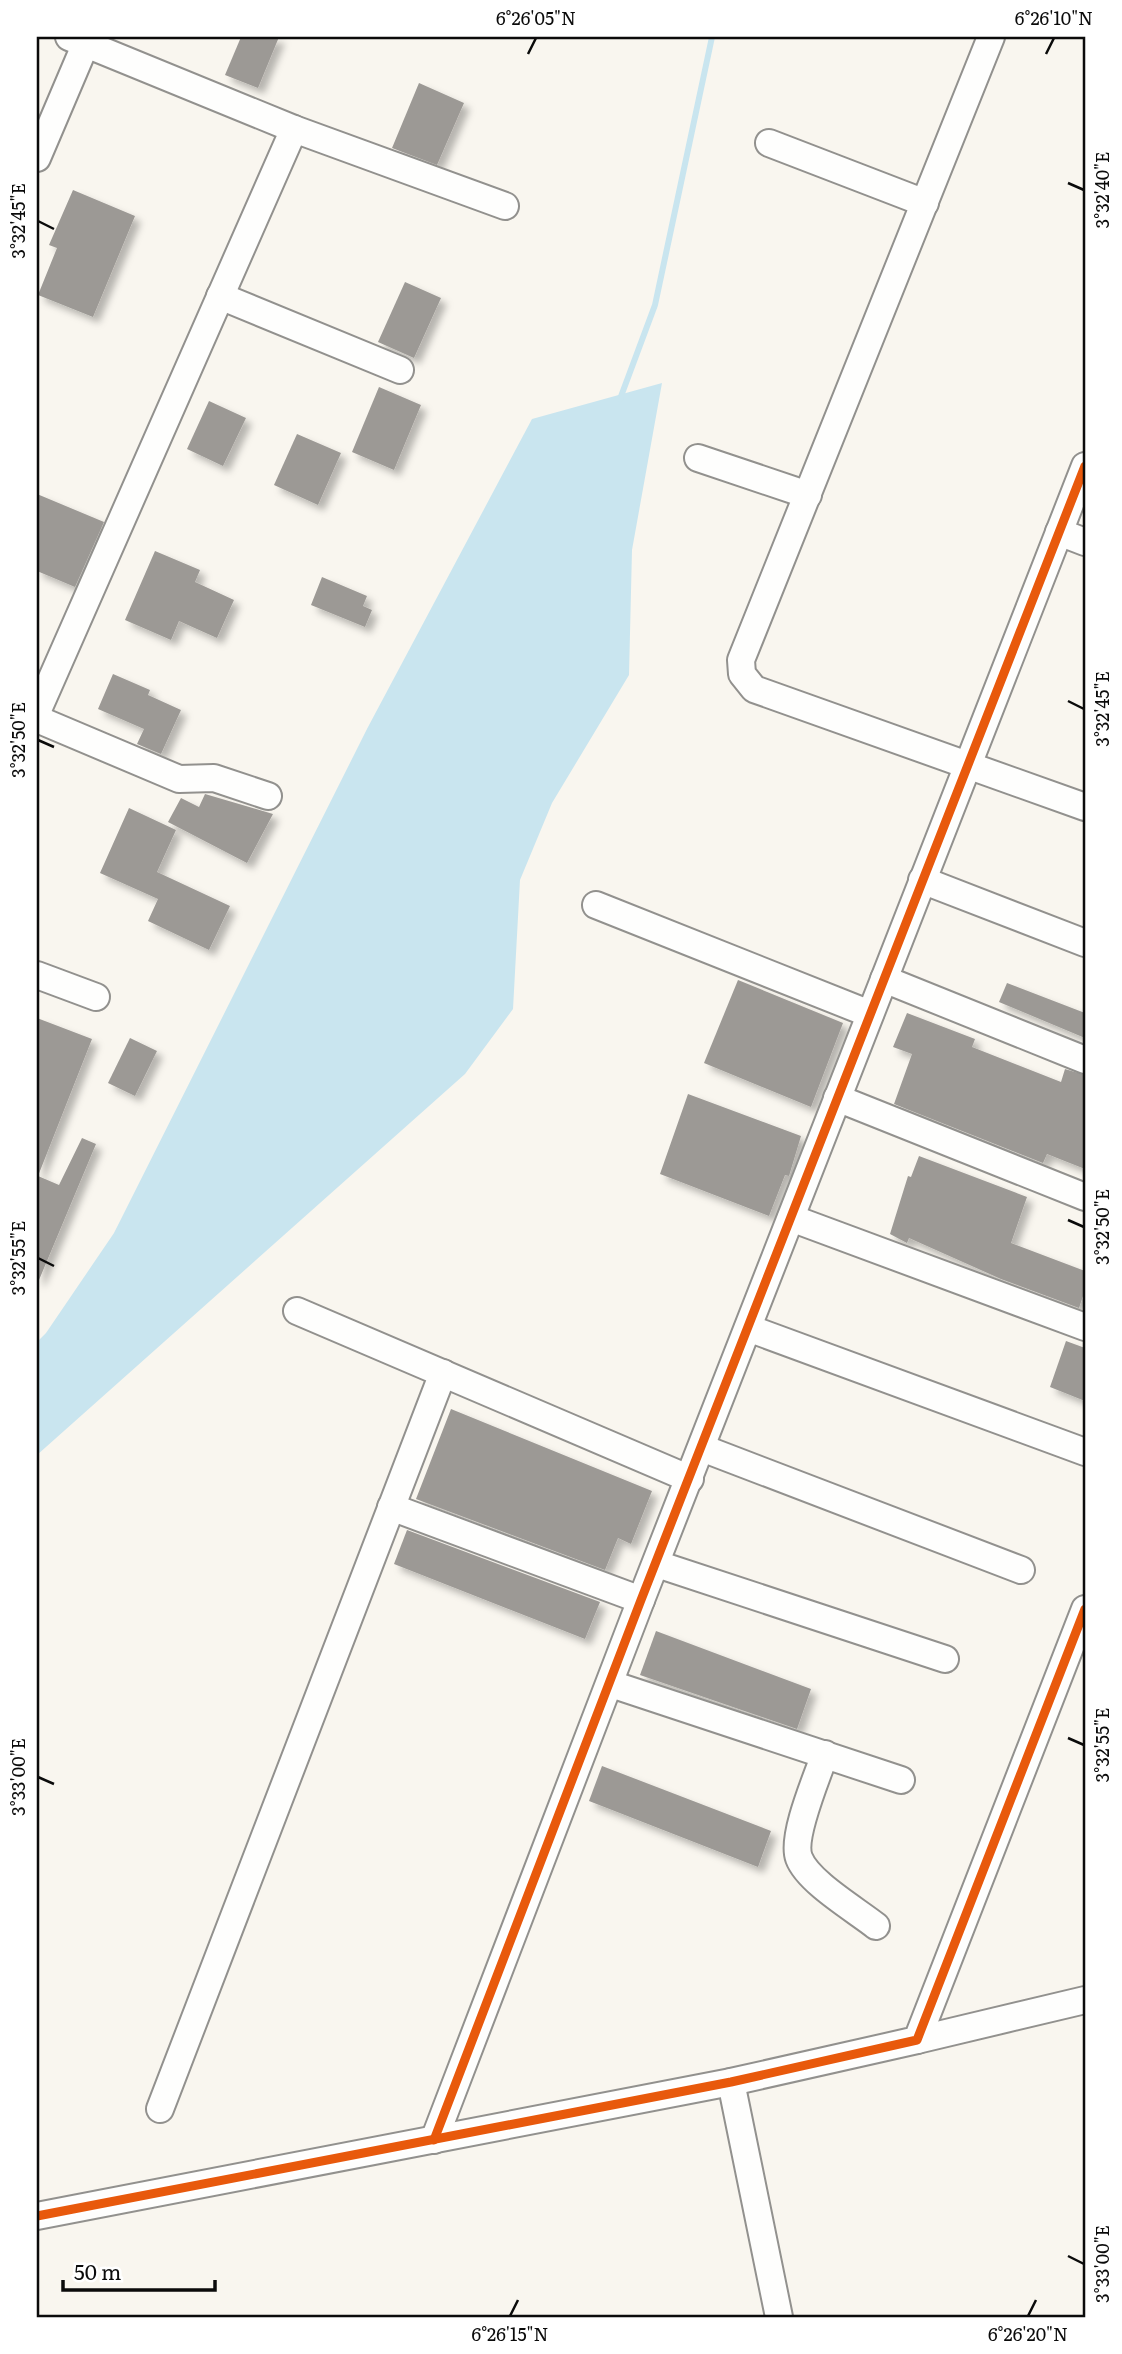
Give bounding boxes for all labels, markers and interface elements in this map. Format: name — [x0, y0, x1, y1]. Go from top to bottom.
text: 6°26'05"N — [496, 4, 576, 31]
text: 6°26'10"N — [1015, 4, 1093, 31]
text: 3°32'40"E — [1088, 152, 1115, 229]
text: 3°32'45"E — [4, 183, 31, 259]
text: 3°32'45"E — [1088, 671, 1115, 747]
text: 3°32'50"E — [4, 702, 31, 778]
text: 3°32'50"E — [1088, 1189, 1115, 1265]
text: 3°32'55"E — [4, 1221, 31, 1295]
text: 3°32'55"E — [1088, 1708, 1115, 1782]
text: 3°33'00"E — [4, 1738, 31, 1816]
text: 3°33'00"E — [1088, 2225, 1115, 2303]
scale bar — [63, 2249, 215, 2293]
text: 50 m — [74, 2255, 121, 2286]
text: 6°26'15"N — [471, 2320, 549, 2347]
text: 6°26'20"N — [988, 2320, 1068, 2347]

